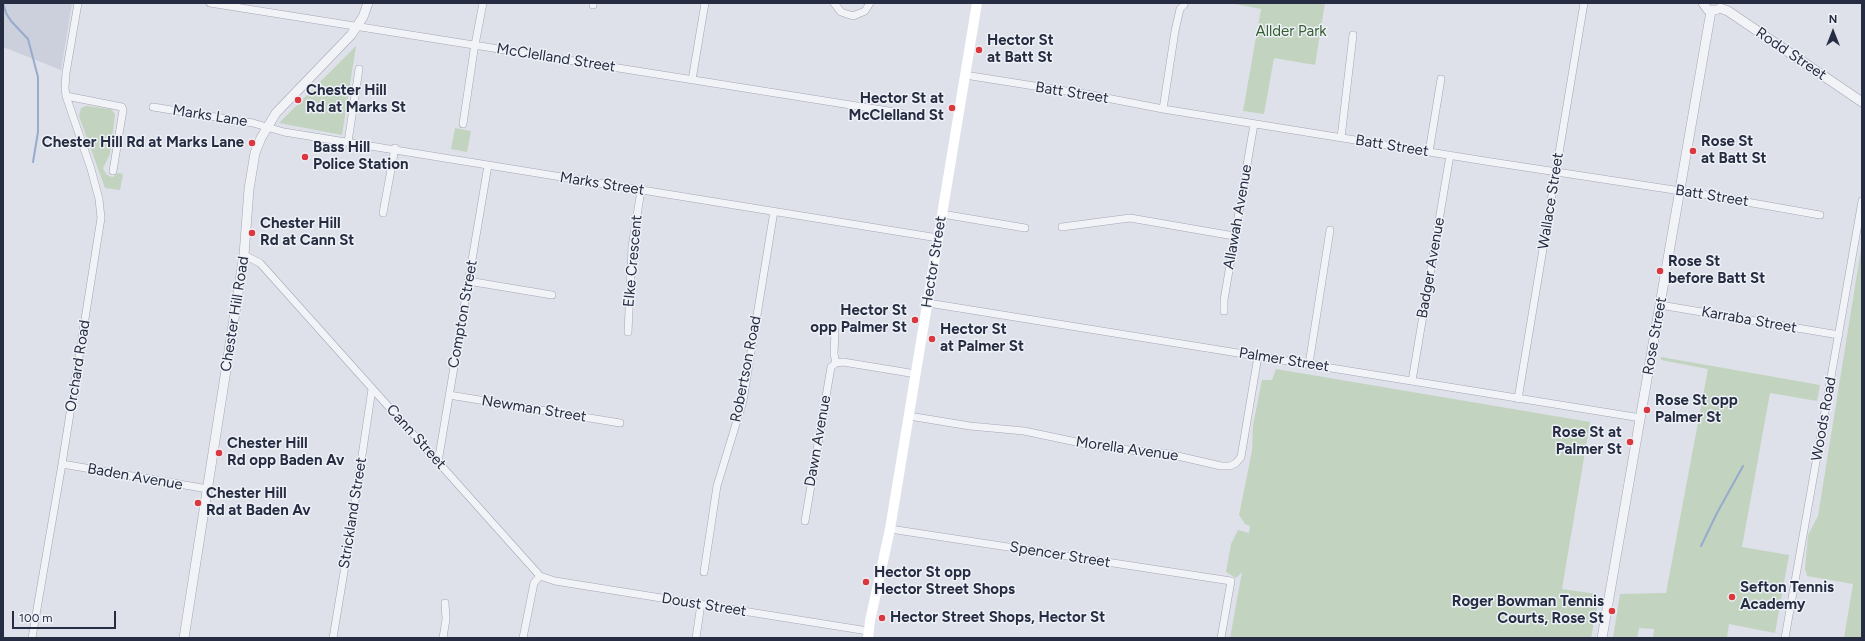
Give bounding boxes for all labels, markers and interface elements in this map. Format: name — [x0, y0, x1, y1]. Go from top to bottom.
north arrow — [1813, 12, 1853, 52]
text: N — [1829, 13, 1837, 26]
park label: Allder Park — [1255, 23, 1327, 41]
street label: Rodd Street — [1752, 24, 1830, 84]
place label: Hector St at Batt St — [987, 32, 1054, 67]
street label: McClelland Street — [495, 40, 617, 76]
marker: Hector St at Batt St — [974, 45, 984, 55]
street label: Batt Street — [1034, 78, 1110, 108]
place label: Chester Hill Rd at Marks St — [306, 82, 406, 117]
place label: Hector St at McClelland St — [849, 90, 944, 125]
marker: Chester Hill Rd at Marks St — [293, 95, 303, 105]
street label: Marks Lane — [171, 101, 249, 131]
marker: Hector St at McClelland St — [947, 103, 957, 113]
street label: Batt Street — [1354, 131, 1430, 161]
place label: Rose St at Batt St — [1701, 133, 1767, 168]
place label: Chester Hill Rd at Marks Lane — [42, 134, 244, 152]
marker: Chester Hill Rd at Marks Lane — [247, 138, 257, 148]
place label: Bass Hill Police Station — [313, 139, 408, 174]
marker: Rose St at Batt St — [1688, 146, 1698, 156]
street label: Wallace Street — [1534, 151, 1568, 251]
marker: Bass Hill Police Station — [300, 152, 310, 162]
street label: Allawah Avenue — [1220, 163, 1256, 271]
street label: Marks Street — [558, 168, 646, 200]
street label: Batt Street — [1674, 181, 1750, 211]
street label: Elke Crescent — [620, 214, 646, 308]
place label: Chester Hill Rd at Cann St — [260, 215, 354, 250]
street label: Hector Street — [918, 215, 950, 309]
street label: Badger Avenue — [1413, 216, 1449, 320]
marker: Chester Hill Rd at Cann St — [247, 228, 257, 238]
place label: Rose St before Batt St — [1668, 253, 1765, 288]
street label: Chester Hill Road — [217, 255, 253, 373]
street label: Compton Street — [445, 258, 481, 370]
marker: Rose St before Batt St — [1655, 266, 1665, 276]
street label: Rose Street — [1639, 296, 1671, 376]
place label: Hector St opp Palmer St — [810, 302, 907, 337]
street label: Karraba Street — [1700, 303, 1798, 337]
street label: Robertson Road — [727, 314, 765, 424]
marker: Hector St opp Palmer St — [910, 315, 920, 325]
street label: Orchard Road — [62, 319, 94, 413]
place label: Hector St at Palmer St — [940, 321, 1024, 356]
marker: Hector St at Palmer St — [927, 334, 937, 344]
street label: Palmer Street — [1238, 344, 1330, 376]
street label: Woods Road — [1808, 375, 1840, 463]
street label: Newman Street — [480, 392, 588, 426]
place label: Rose St opp Palmer St — [1655, 392, 1738, 427]
street label: Dawn Avenue — [801, 394, 835, 488]
street label: Cann Street — [382, 401, 450, 473]
marker: Rose St opp Palmer St — [1642, 405, 1652, 415]
place label: Rose St at Palmer St — [1552, 424, 1622, 459]
street label: Morella Avenue — [1075, 433, 1179, 465]
place label: Chester Hill Rd opp Baden Av — [227, 435, 344, 470]
marker: Rose St at Palmer St — [1625, 437, 1635, 447]
marker: Chester Hill Rd opp Baden Av — [214, 448, 224, 458]
street label: Strickland Street — [335, 456, 371, 570]
street label: Baden Avenue — [86, 460, 184, 494]
place label: Chester Hill Rd at Baden Av — [206, 485, 311, 520]
marker: Chester Hill Rd at Baden Av — [193, 498, 203, 508]
street label: Spencer Street — [1008, 538, 1112, 572]
place label: Hector St opp Hector Street Shops — [874, 564, 1015, 599]
marker: Hector St opp Hector Street Shops — [861, 577, 871, 587]
place label: Sefton Tennis Academy — [1740, 579, 1834, 614]
street label: Doust Street — [660, 589, 748, 621]
marker: Sefton Tennis Academy — [1727, 592, 1737, 602]
place label: Roger Bowman Tennis Courts, Rose St — [1452, 593, 1604, 628]
scale bar — [14, 603, 118, 629]
marker: Roger Bowman Tennis Courts, Rose St — [1607, 606, 1617, 616]
place label: Hector Street Shops, Hector St — [890, 609, 1105, 627]
text: 100 m — [19, 611, 53, 625]
marker: Hector Street Shops, Hector St — [877, 613, 887, 623]

